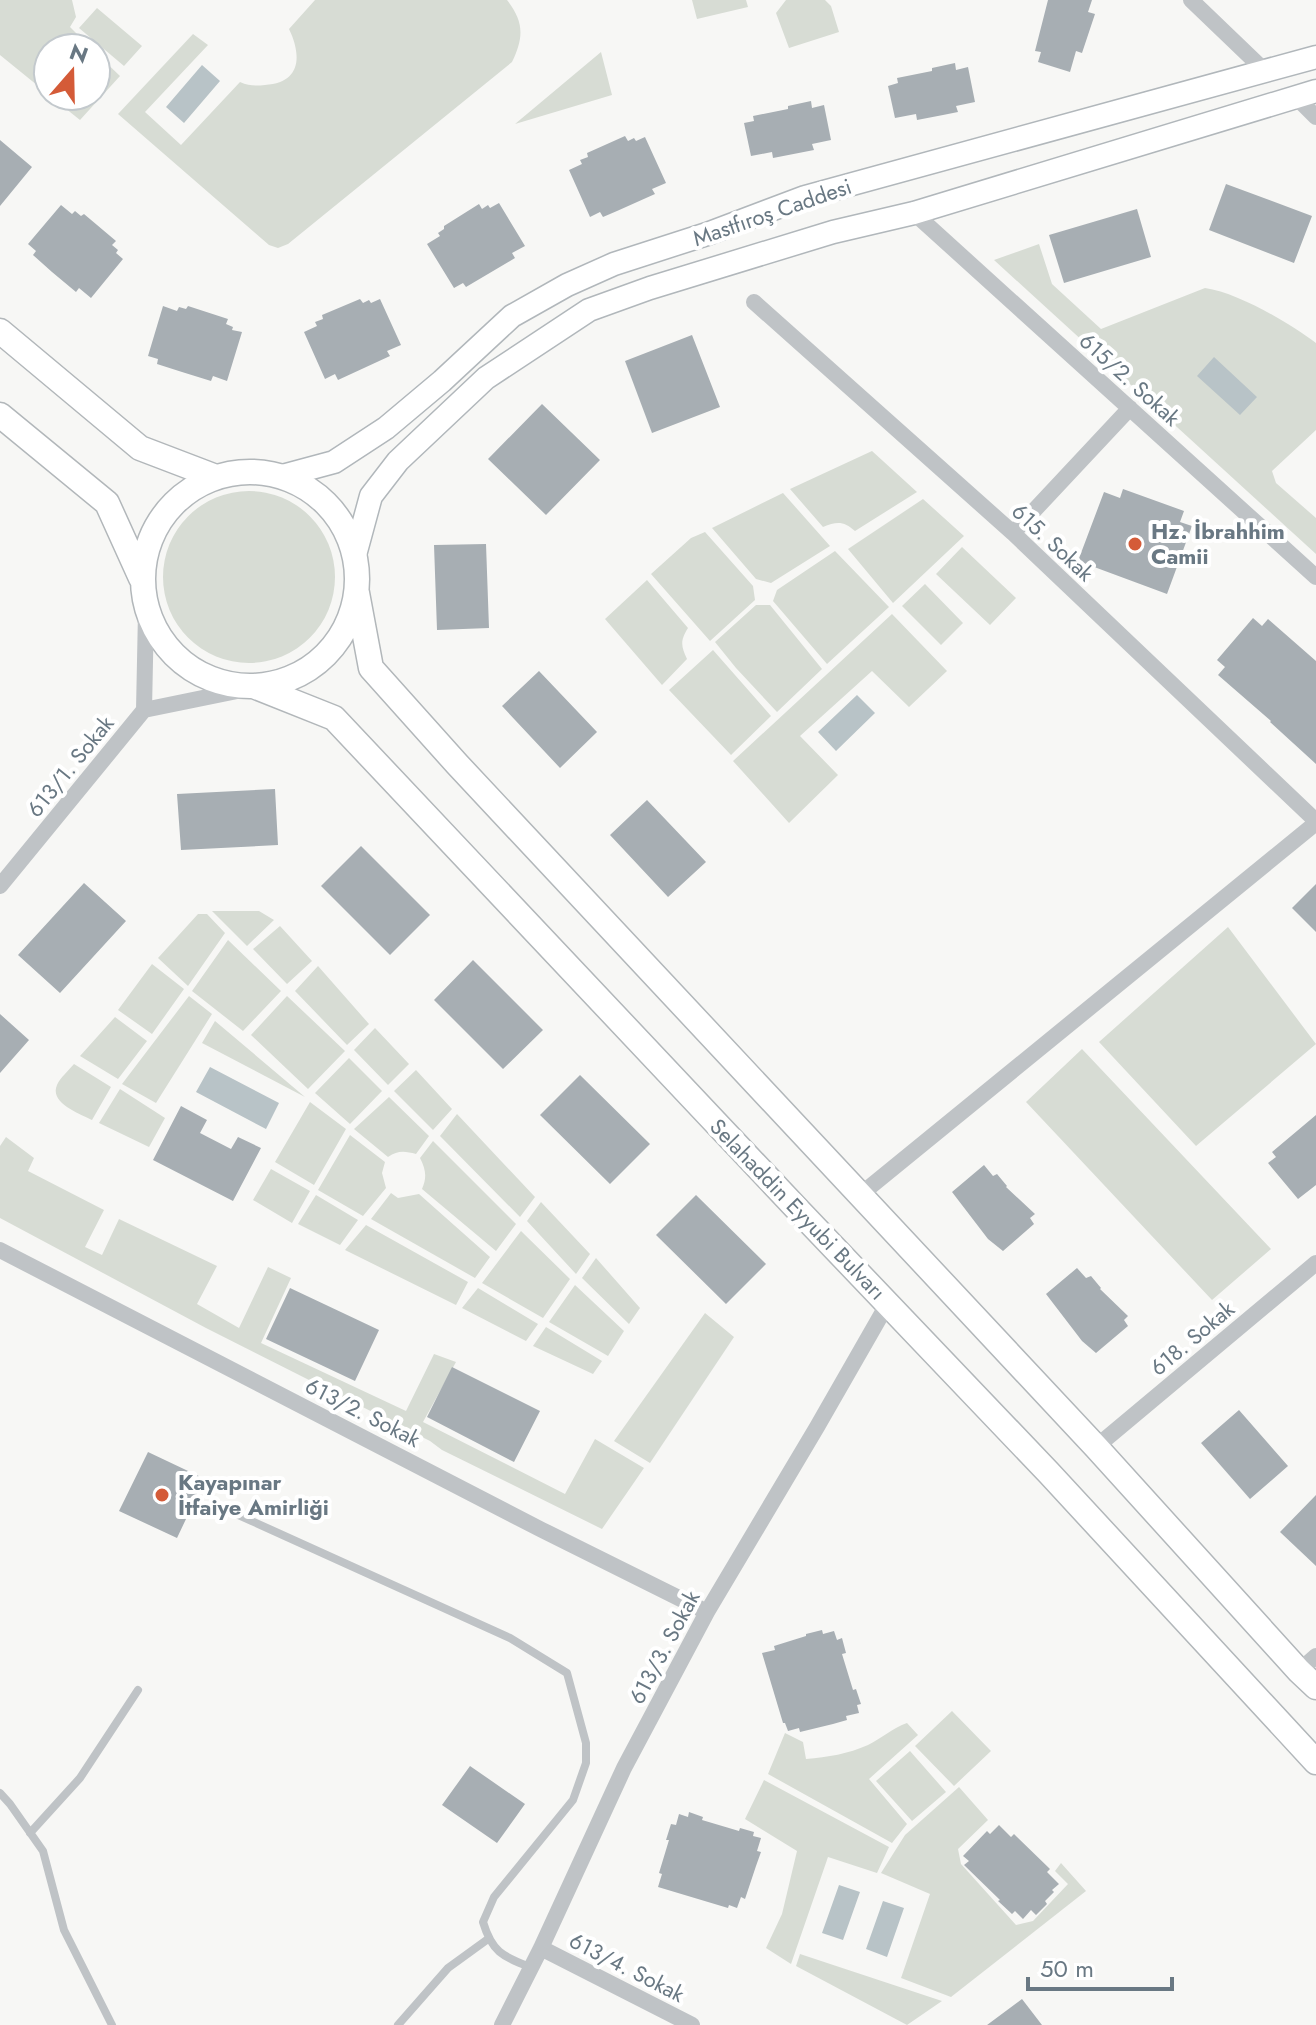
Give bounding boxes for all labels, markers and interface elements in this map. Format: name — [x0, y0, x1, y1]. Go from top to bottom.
north arrow — [32, 32, 112, 112]
text: N — [65, 35, 93, 71]
street label: Mastfıroş Caddesi — [688, 170, 856, 254]
street label: 615/2. Sokak — [1072, 325, 1188, 433]
street label: 615. Sokak — [1005, 495, 1102, 589]
place label: Hz. İbrahhim Camii — [1151, 515, 1285, 572]
marker: Hz. İbrahhim Camii — [1126, 535, 1144, 553]
street label: 613/1. Sokak — [19, 708, 121, 824]
street label: Selahaddin Eyyubi Bulvarı — [703, 1111, 893, 1307]
street label: 618. Sokak — [1143, 1293, 1241, 1383]
street label: 613/2. Sokak — [300, 1369, 426, 1455]
place label: Kayapınar İtfaiye Amirliği — [178, 1466, 329, 1523]
marker: Kayapınar İtfaiye Amirliği — [153, 1486, 171, 1504]
street label: 613/3. Sokak — [621, 1584, 707, 1709]
street label: 613/4. Sokak — [564, 1924, 691, 2010]
scale bar — [1028, 1941, 1172, 1991]
text: 50 m — [1040, 1951, 1094, 1986]

